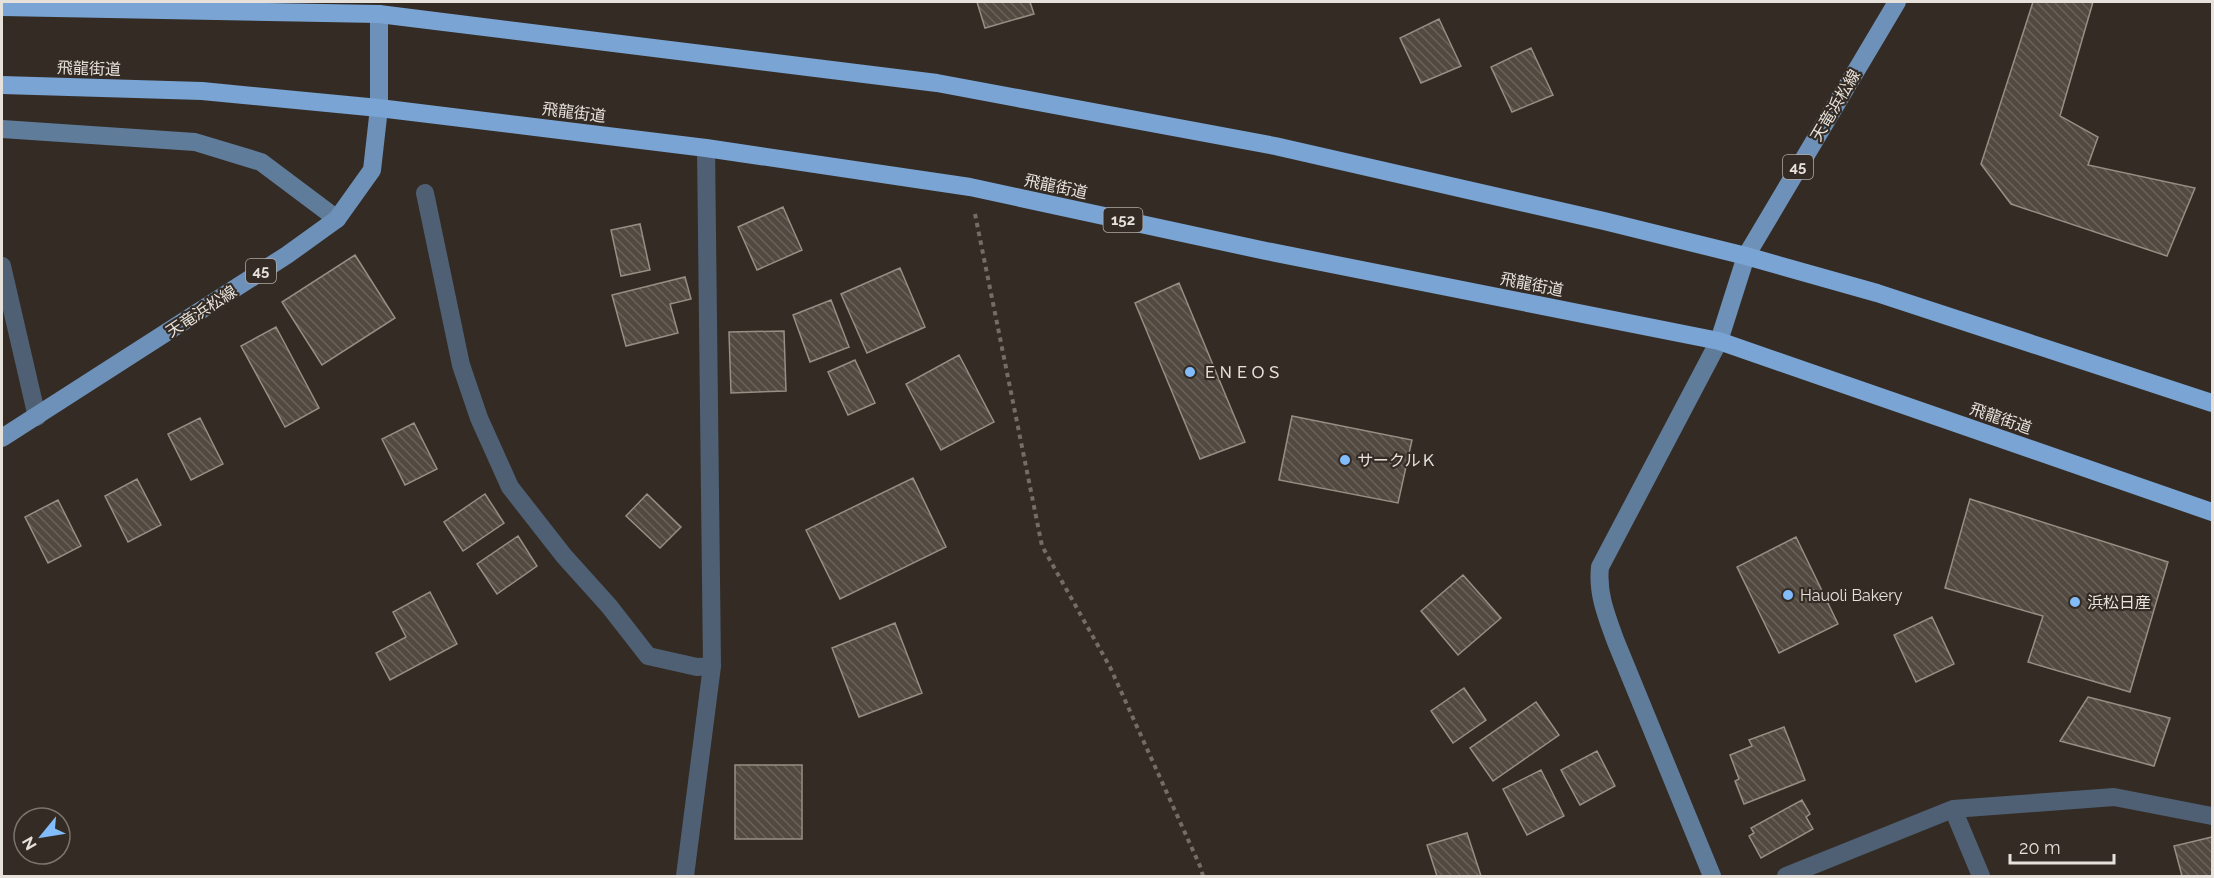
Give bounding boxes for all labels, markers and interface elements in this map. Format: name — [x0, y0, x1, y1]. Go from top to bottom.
street label: 飛龍街道 — [57, 58, 121, 79]
street label: 天竜浜松線 — [1807, 66, 1864, 144]
street label: 飛龍街道 — [541, 99, 607, 126]
road number: 45 — [1783, 155, 1813, 179]
street label: 飛龍街道 — [1023, 171, 1089, 202]
road number: 152 — [1104, 208, 1142, 232]
road number: 45 — [246, 259, 276, 283]
street label: 飛龍街道 — [1499, 269, 1565, 300]
street label: 天竜浜松線 — [163, 282, 240, 341]
place label: ＥＮＥＯＳ — [1202, 363, 1282, 382]
marker: ＥＮＥＯＳ — [1183, 365, 1197, 379]
street label: 飛龍街道 — [1967, 399, 2034, 438]
place label: サークルＫ — [1357, 451, 1437, 470]
marker: サークルＫ — [1338, 453, 1352, 467]
place label: Hauoli Bakery — [1800, 586, 1903, 605]
marker: Hauoli Bakery — [1781, 588, 1795, 602]
place label: 浜松日産 — [2087, 593, 2151, 612]
marker: 浜松日産 — [2068, 595, 2082, 609]
north arrow — [12, 806, 72, 866]
scale bar — [2010, 827, 2114, 865]
text: N — [18, 833, 41, 853]
text: 20 m — [2019, 837, 2061, 858]

